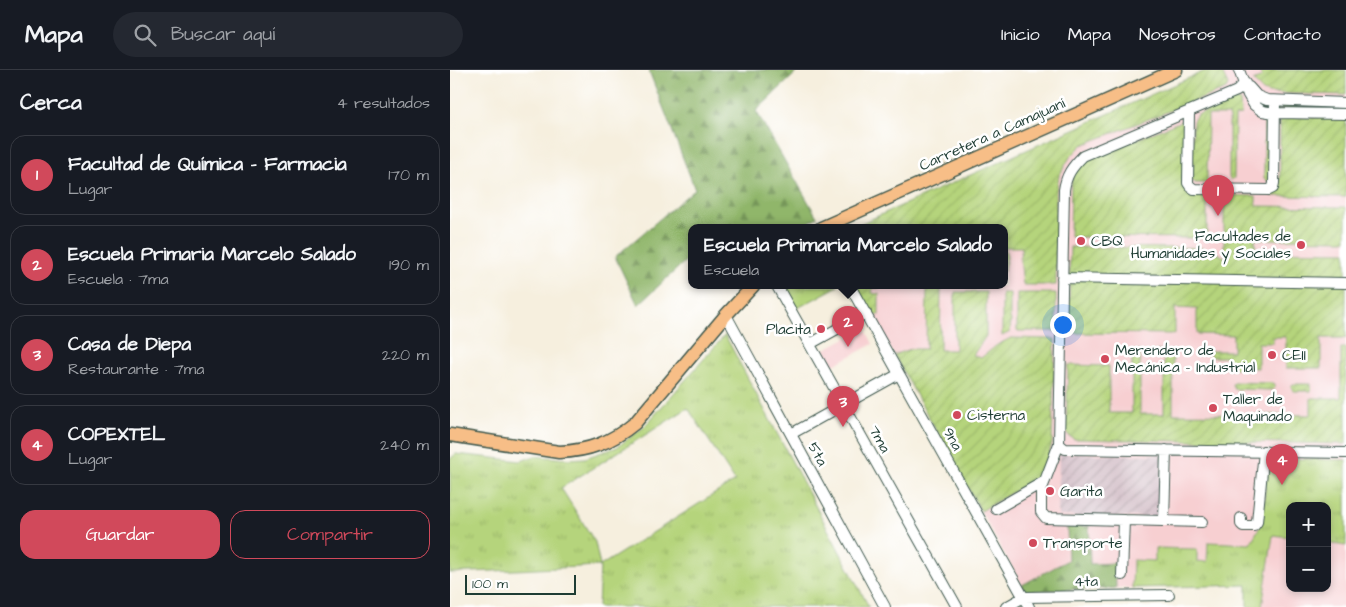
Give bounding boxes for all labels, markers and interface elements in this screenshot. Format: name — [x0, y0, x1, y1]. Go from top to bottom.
search box — [113, 12, 463, 57]
text: Mapa — [25, 18, 83, 52]
icon: search — [131, 21, 159, 49]
text: Buscar aquí — [171, 21, 275, 48]
text: Inicio — [1001, 22, 1040, 47]
text: Mapa — [1068, 22, 1111, 47]
text: Nosotros — [1139, 22, 1216, 47]
text: Contacto — [1244, 22, 1321, 47]
text: Cerca — [20, 88, 82, 117]
text: 4 resultados — [337, 92, 430, 114]
street label: Carretera a Camajuaní — [916, 92, 1069, 176]
text: Facultad de Química - Farmacia — [68, 151, 347, 178]
text: 1 — [36, 164, 38, 186]
text: 170 m — [388, 164, 429, 186]
pin: 1 — [1202, 175, 1234, 216]
text: Lugar — [68, 178, 112, 200]
popup — [688, 224, 1008, 289]
place label: Facultades de Humanidades y Sociales — [1131, 226, 1291, 265]
place label: CBQ — [1091, 231, 1123, 252]
text: Escuela Primaria Marcelo Salado — [704, 232, 992, 259]
marker: CBQ — [1075, 235, 1087, 247]
marker: Facultades de Humanidades y Sociales — [1295, 239, 1307, 251]
text: Escuela Primaria Marcelo Salado — [68, 241, 356, 268]
text: 2 — [32, 254, 42, 276]
text: 190 m — [389, 254, 429, 276]
text: Escuela — [704, 259, 759, 281]
text: Escuela · 7ma — [68, 268, 169, 290]
pin: 2 — [832, 306, 864, 347]
your location — [1050, 312, 1076, 338]
place label: Placita — [766, 319, 811, 340]
marker: Placita — [815, 323, 827, 335]
text: Casa de Diepa — [68, 331, 191, 358]
place label: Merendero de Mecánica - Industrial — [1115, 340, 1255, 378]
text: 3 — [33, 344, 41, 366]
text: 220 m — [382, 344, 429, 366]
place label: CEII — [1282, 345, 1306, 366]
marker: CEII — [1266, 349, 1278, 361]
marker: Merendero de Mecánica - Industrial — [1099, 353, 1111, 365]
text: Restaurante · 7ma — [68, 358, 204, 380]
pin: 3 — [827, 386, 859, 427]
place label: Taller de Maquinado — [1223, 389, 1292, 427]
marker: Taller de Maquinado — [1207, 402, 1219, 414]
place label: Cisterna — [967, 405, 1025, 426]
marker: Cisterna — [951, 409, 963, 421]
text: COPEXTEL — [68, 421, 165, 448]
street label: 7ma — [863, 422, 896, 457]
street label: 9na — [938, 424, 968, 455]
text: 4 — [32, 434, 42, 456]
text: 240 m — [380, 434, 429, 456]
street label: 5ta — [802, 439, 833, 470]
pin: 4 — [1266, 444, 1298, 485]
text: Lugar — [68, 448, 112, 470]
place label: Garita — [1060, 481, 1103, 502]
marker: Garita — [1044, 485, 1056, 497]
map controls — [1286, 502, 1331, 592]
button: + — [1286, 502, 1331, 547]
button: Guardar — [20, 510, 220, 559]
button: Compartir — [230, 510, 430, 559]
place label: Transporte — [1043, 533, 1123, 554]
marker: Transporte — [1027, 537, 1039, 549]
button: − — [1286, 547, 1331, 592]
street label: 4ta — [1074, 571, 1099, 592]
scale bar — [465, 572, 576, 595]
text: 100 m — [472, 574, 508, 594]

